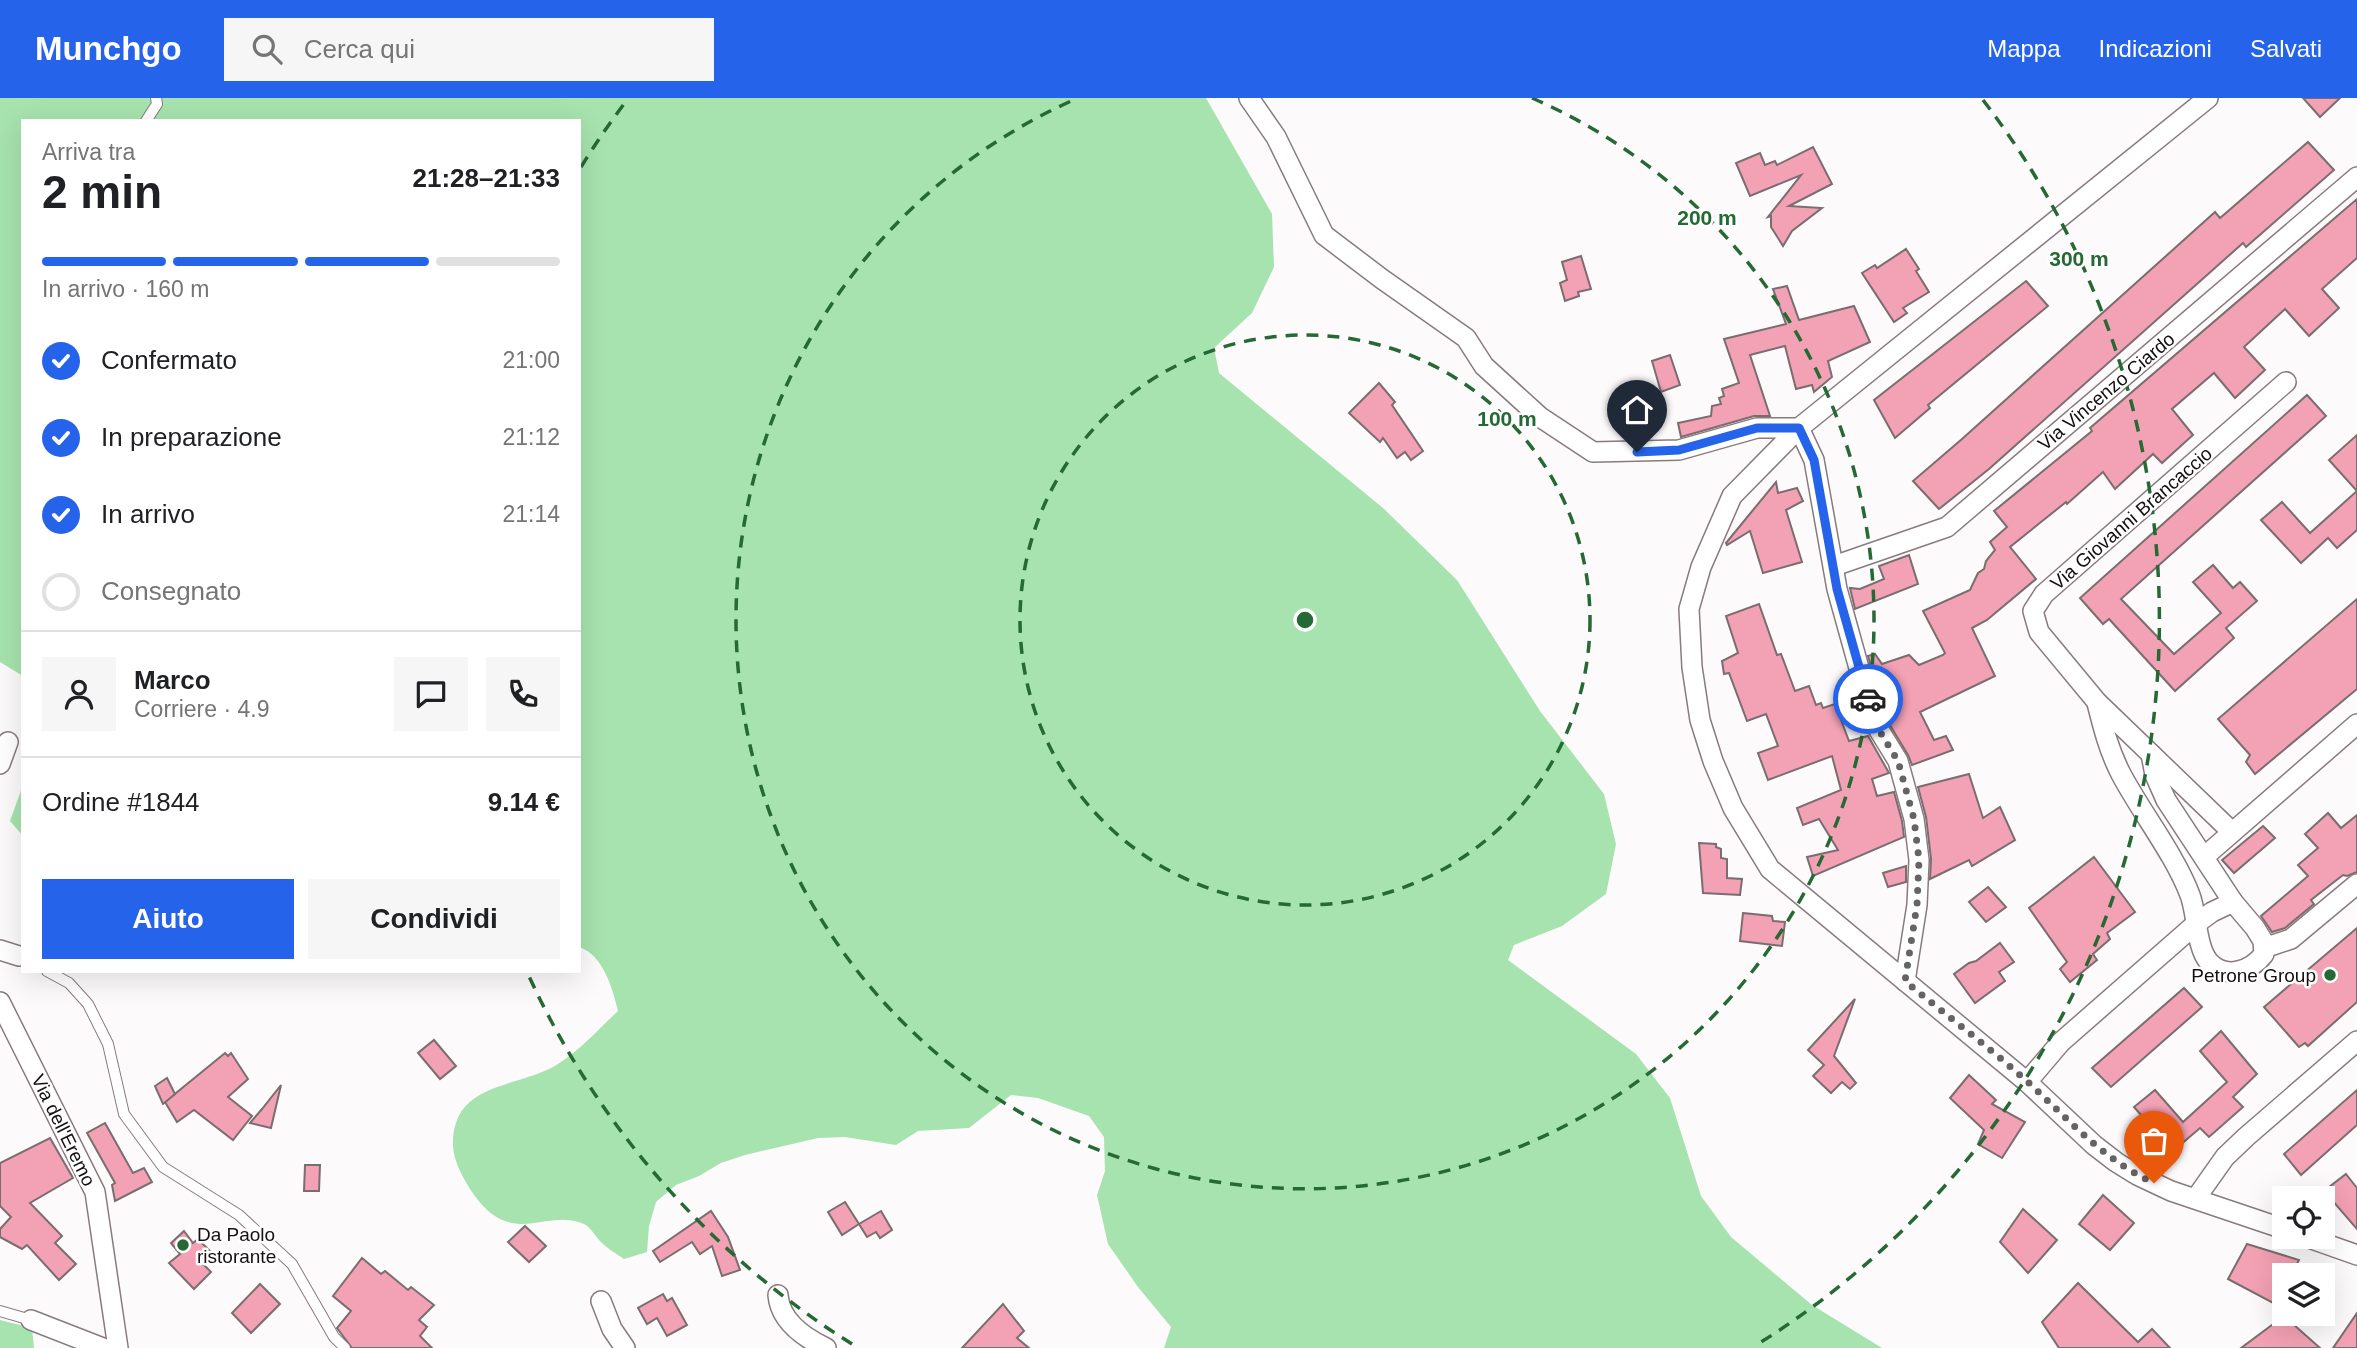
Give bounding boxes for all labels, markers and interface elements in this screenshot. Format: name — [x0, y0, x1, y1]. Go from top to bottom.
search box — [224, 18, 714, 81]
text: Munchgo — [35, 30, 182, 67]
icon: search — [248, 30, 286, 68]
text: Cerca qui — [304, 34, 415, 64]
text: Mappa — [1987, 35, 2061, 62]
text: Indicazioni — [2099, 35, 2212, 62]
text: Salvati — [2250, 35, 2322, 62]
text: Arriva tra — [42, 139, 135, 165]
text: 21:28–21:33 — [413, 163, 560, 193]
text: 2 min — [42, 166, 162, 218]
text: 200 m — [1677, 206, 1737, 229]
text: 300 m — [2049, 247, 2109, 270]
text: In arrivo · 160 m — [42, 276, 209, 302]
street label: Via Vincenzo Ciardo — [2034, 328, 2179, 455]
icon: check — [42, 342, 80, 380]
text: Confermato — [101, 345, 237, 375]
text: 21:00 — [502, 347, 560, 373]
pin — [1607, 380, 1667, 452]
icon: home — [1618, 391, 1656, 429]
text: 100 m — [1477, 407, 1537, 430]
icon: check — [42, 419, 80, 457]
text: In preparazione — [101, 422, 282, 452]
text: 21:12 — [502, 424, 560, 450]
street label: Via Giovanni Brancaccio — [2046, 443, 2216, 594]
icon: check — [42, 496, 80, 534]
text: In arrivo — [101, 499, 195, 529]
text: 21:14 — [502, 501, 560, 527]
text: Consegnato — [101, 576, 241, 606]
centre of rings — [1293, 608, 1317, 632]
button: person — [42, 657, 116, 731]
button: chat — [394, 657, 468, 731]
button: phone — [486, 657, 560, 731]
courier — [1833, 664, 1903, 734]
text: Marco — [134, 665, 211, 695]
icon: car — [1849, 680, 1887, 718]
text: Corriere · 4.9 — [134, 696, 269, 722]
text: Ordine #1844 — [42, 787, 200, 817]
text: 9.14 € — [488, 787, 560, 817]
button: Aiuto — [42, 879, 294, 959]
button: Condividi — [308, 879, 560, 959]
place label: Petrone Group — [2191, 965, 2316, 986]
marker: Petrone Group — [2322, 967, 2338, 983]
street label: Via dell'Eremo — [27, 1071, 100, 1189]
pin — [2124, 1111, 2184, 1183]
icon: bag — [2135, 1122, 2173, 1160]
map controls — [2272, 1186, 2335, 1326]
button: locate — [2272, 1186, 2335, 1249]
place label: Da Paolo ristorante — [197, 1224, 276, 1267]
marker: Da Paolo ristorante — [175, 1237, 191, 1253]
button: layers — [2272, 1263, 2335, 1326]

